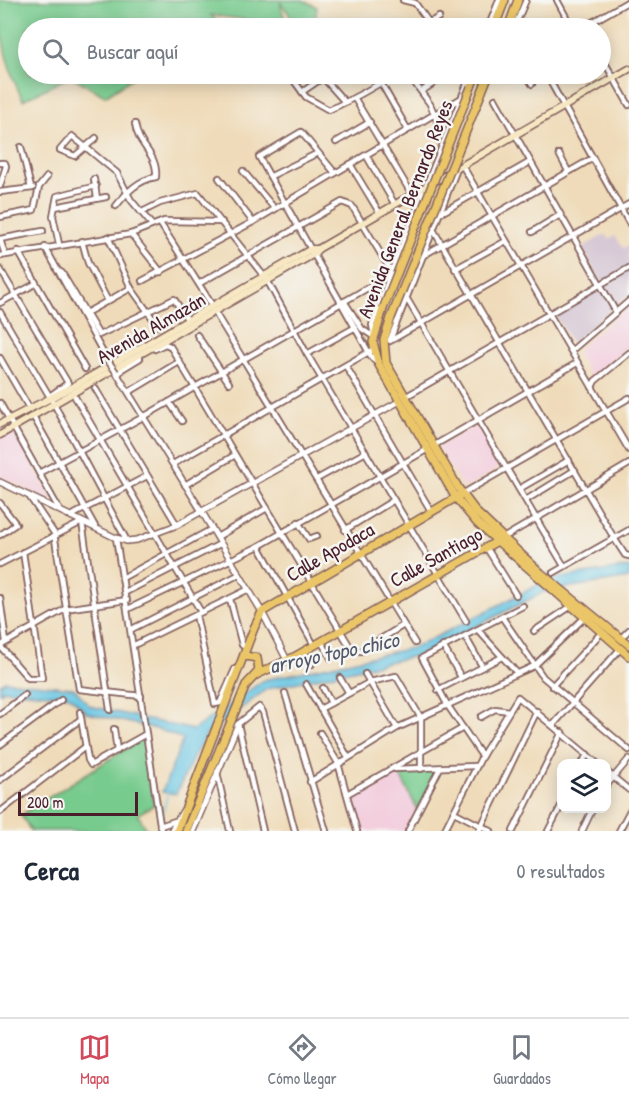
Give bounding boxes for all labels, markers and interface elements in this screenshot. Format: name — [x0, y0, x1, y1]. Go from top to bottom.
search box — [18, 18, 611, 84]
icon: search — [39, 35, 72, 68]
text: Buscar aquí — [87, 36, 179, 66]
street label: Avenida General Bernardo Reyes — [350, 96, 459, 322]
street label: Avenida Almazán — [91, 286, 210, 370]
street label: Calle Apodaca — [281, 515, 379, 588]
street label: Calle Santiago — [385, 520, 487, 593]
water label: arroyo topo chico — [267, 624, 403, 680]
map controls — [557, 759, 611, 813]
button: layers — [557, 759, 611, 813]
scale bar — [18, 789, 138, 816]
text: 200 m — [27, 791, 63, 813]
text: Cerca — [24, 853, 79, 888]
text: 0 resultados — [516, 857, 605, 884]
tab: Mapa — [78, 1031, 111, 1089]
tab: Cómo llegar — [268, 1031, 337, 1089]
tab: Guardados — [493, 1031, 551, 1089]

